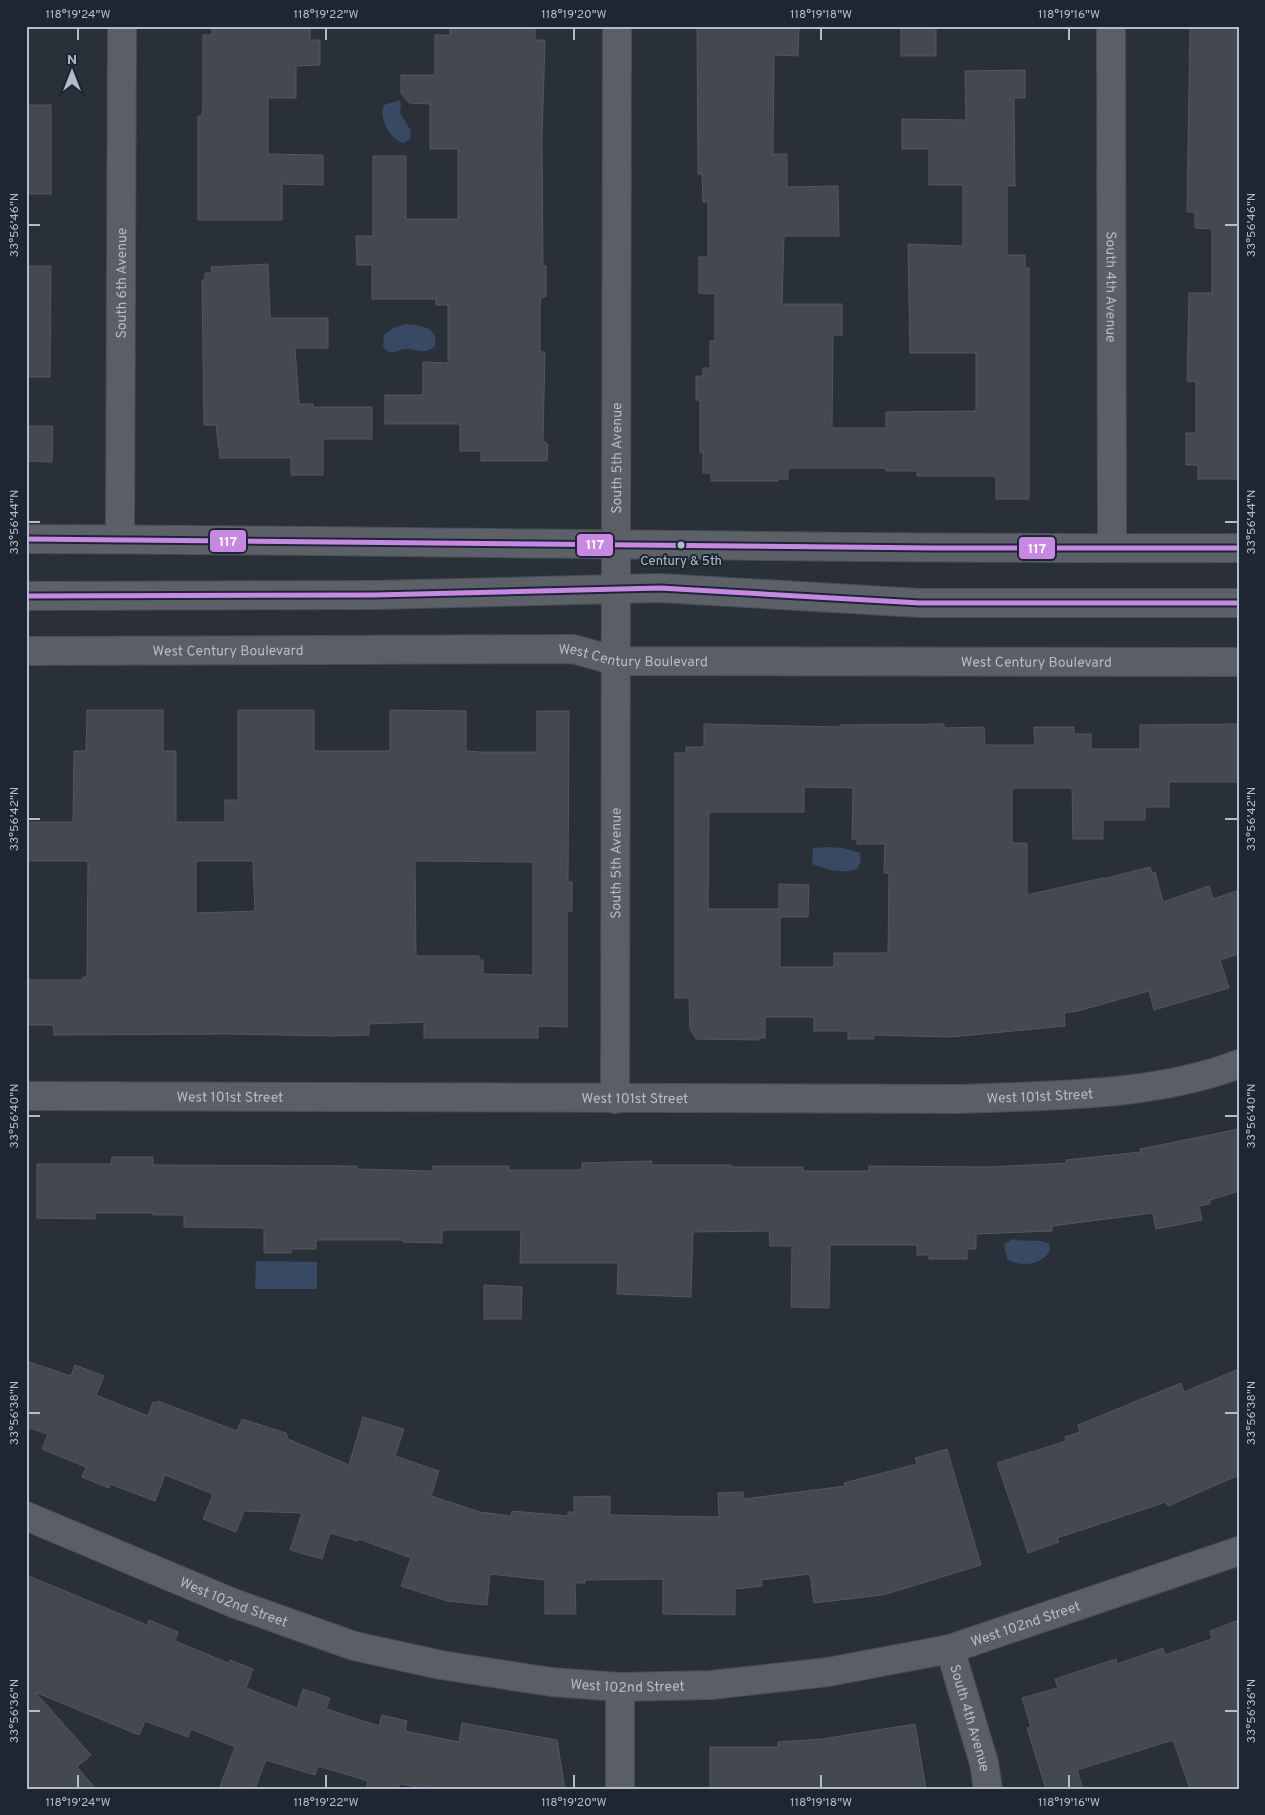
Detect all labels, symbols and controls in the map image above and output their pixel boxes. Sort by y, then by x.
text: 118°19'24"W [46,7,111,23]
text: 118°19'22"W [293,7,359,23]
text: 118°19'20"W [541,7,607,23]
text: 118°19'18"W [790,7,852,23]
text: 118°19'16"W [1038,7,1100,23]
north arrow [48,48,98,98]
text: N [67,52,77,69]
text: 33°56'46"N [7,193,23,257]
text: 33°56'46"N [1244,193,1260,257]
street label: South 6th Avenue [114,228,131,338]
street label: South 4th Avenue [1101,231,1119,343]
street label: South 5th Avenue [609,402,626,514]
text: 33°56'44"N [7,490,23,554]
text: 33°56'44"N [1244,490,1260,554]
line badge: 117 [209,529,247,553]
line badge: 117 [576,533,614,557]
text: 117 [219,534,237,551]
line badge: 117 [1018,536,1056,560]
text: 117 [586,537,604,554]
marker: Century & 5th [676,540,686,550]
text: 117 [1028,541,1046,558]
place label: Century & 5th [640,554,722,570]
street label: West Century Boulevard [558,641,708,671]
street label: West Century Boulevard [152,643,304,661]
street label: West Century Boulevard [961,655,1112,672]
text: 33°56'42"N [7,787,23,851]
text: 33°56'42"N [1244,787,1260,851]
street label: South 5th Avenue [608,807,626,919]
text: 33°56'40"N [7,1083,23,1149]
text: 33°56'40"N [1244,1083,1260,1149]
street label: West 101st Street [986,1086,1094,1108]
street label: West 101st Street [177,1089,283,1107]
street label: West 101st Street [582,1091,688,1108]
text: 33°56'38"N [7,1381,23,1445]
text: 33°56'38"N [1244,1381,1260,1445]
street label: West 102nd Street [177,1575,290,1632]
street label: West 102nd Street [969,1598,1083,1651]
street label: South 4th Avenue [945,1663,992,1773]
street label: West 102nd Street [570,1676,685,1697]
text: 33°56'36"N [7,1679,23,1743]
text: 33°56'36"N [1244,1679,1260,1743]
text: 118°19'24"W [46,1795,111,1811]
text: 118°19'22"W [293,1795,359,1811]
text: 118°19'20"W [541,1795,607,1811]
text: 118°19'18"W [790,1795,852,1811]
text: 118°19'16"W [1038,1795,1100,1811]

